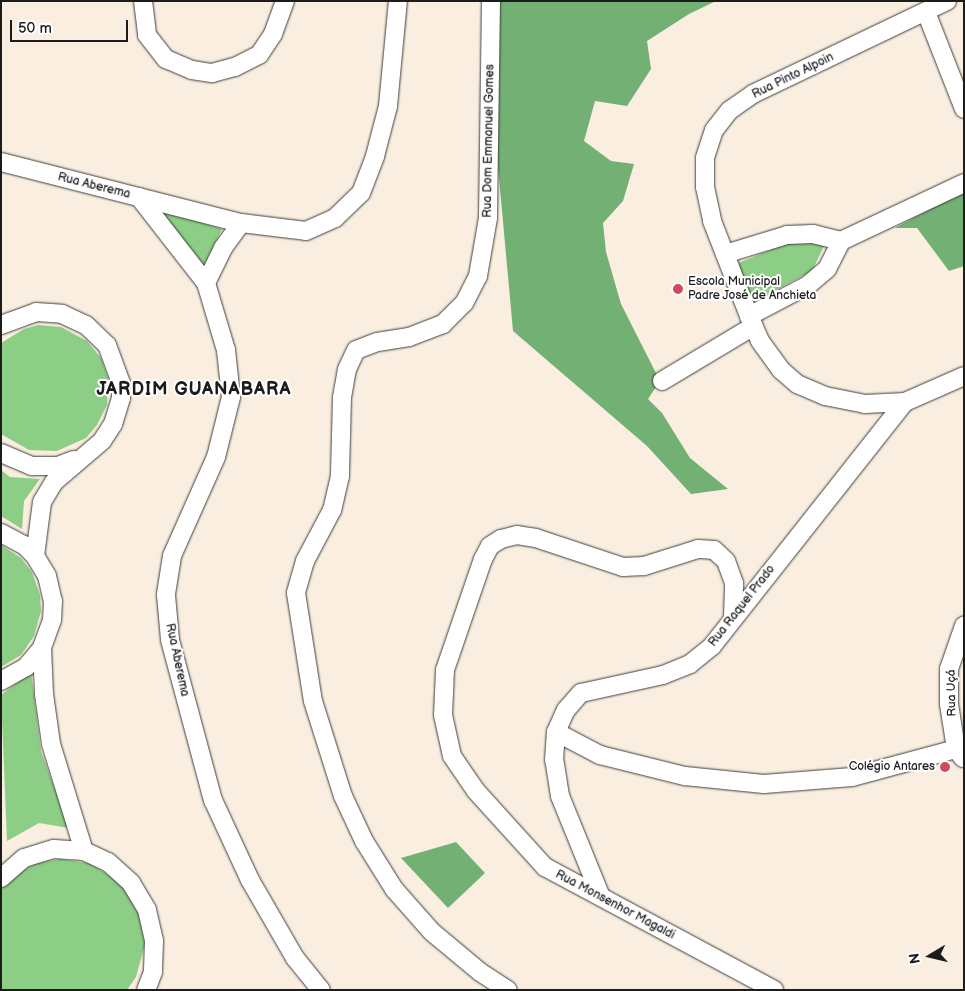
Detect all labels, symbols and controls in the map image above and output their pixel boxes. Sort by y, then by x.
scale bar [12,10,130,42]
text: 50 m [18,19,52,38]
street label: Rua Pinto Alpoin [750,50,836,102]
street label: Rua Dom Emmanuel Gomes [480,64,498,218]
street label: Rua Aberema [56,170,132,202]
place label: Escola Municipal Padre José de Anchieta [688,275,817,303]
marker: Escola Municipal Padre José de Anchieta [672,283,684,295]
district label: JARDIM GUANABARA [95,379,293,401]
street label: Rua Raquel Prado [706,562,778,650]
street label: Rua Aberema [162,622,192,698]
street label: Rua Uçá [944,669,960,717]
place label: Colégio Antares [849,760,935,774]
marker: Colégio Antares [939,761,951,773]
street label: Rua Monsenhor Magaldi [553,867,677,943]
north arrow [905,931,955,981]
text: N [905,952,924,965]

